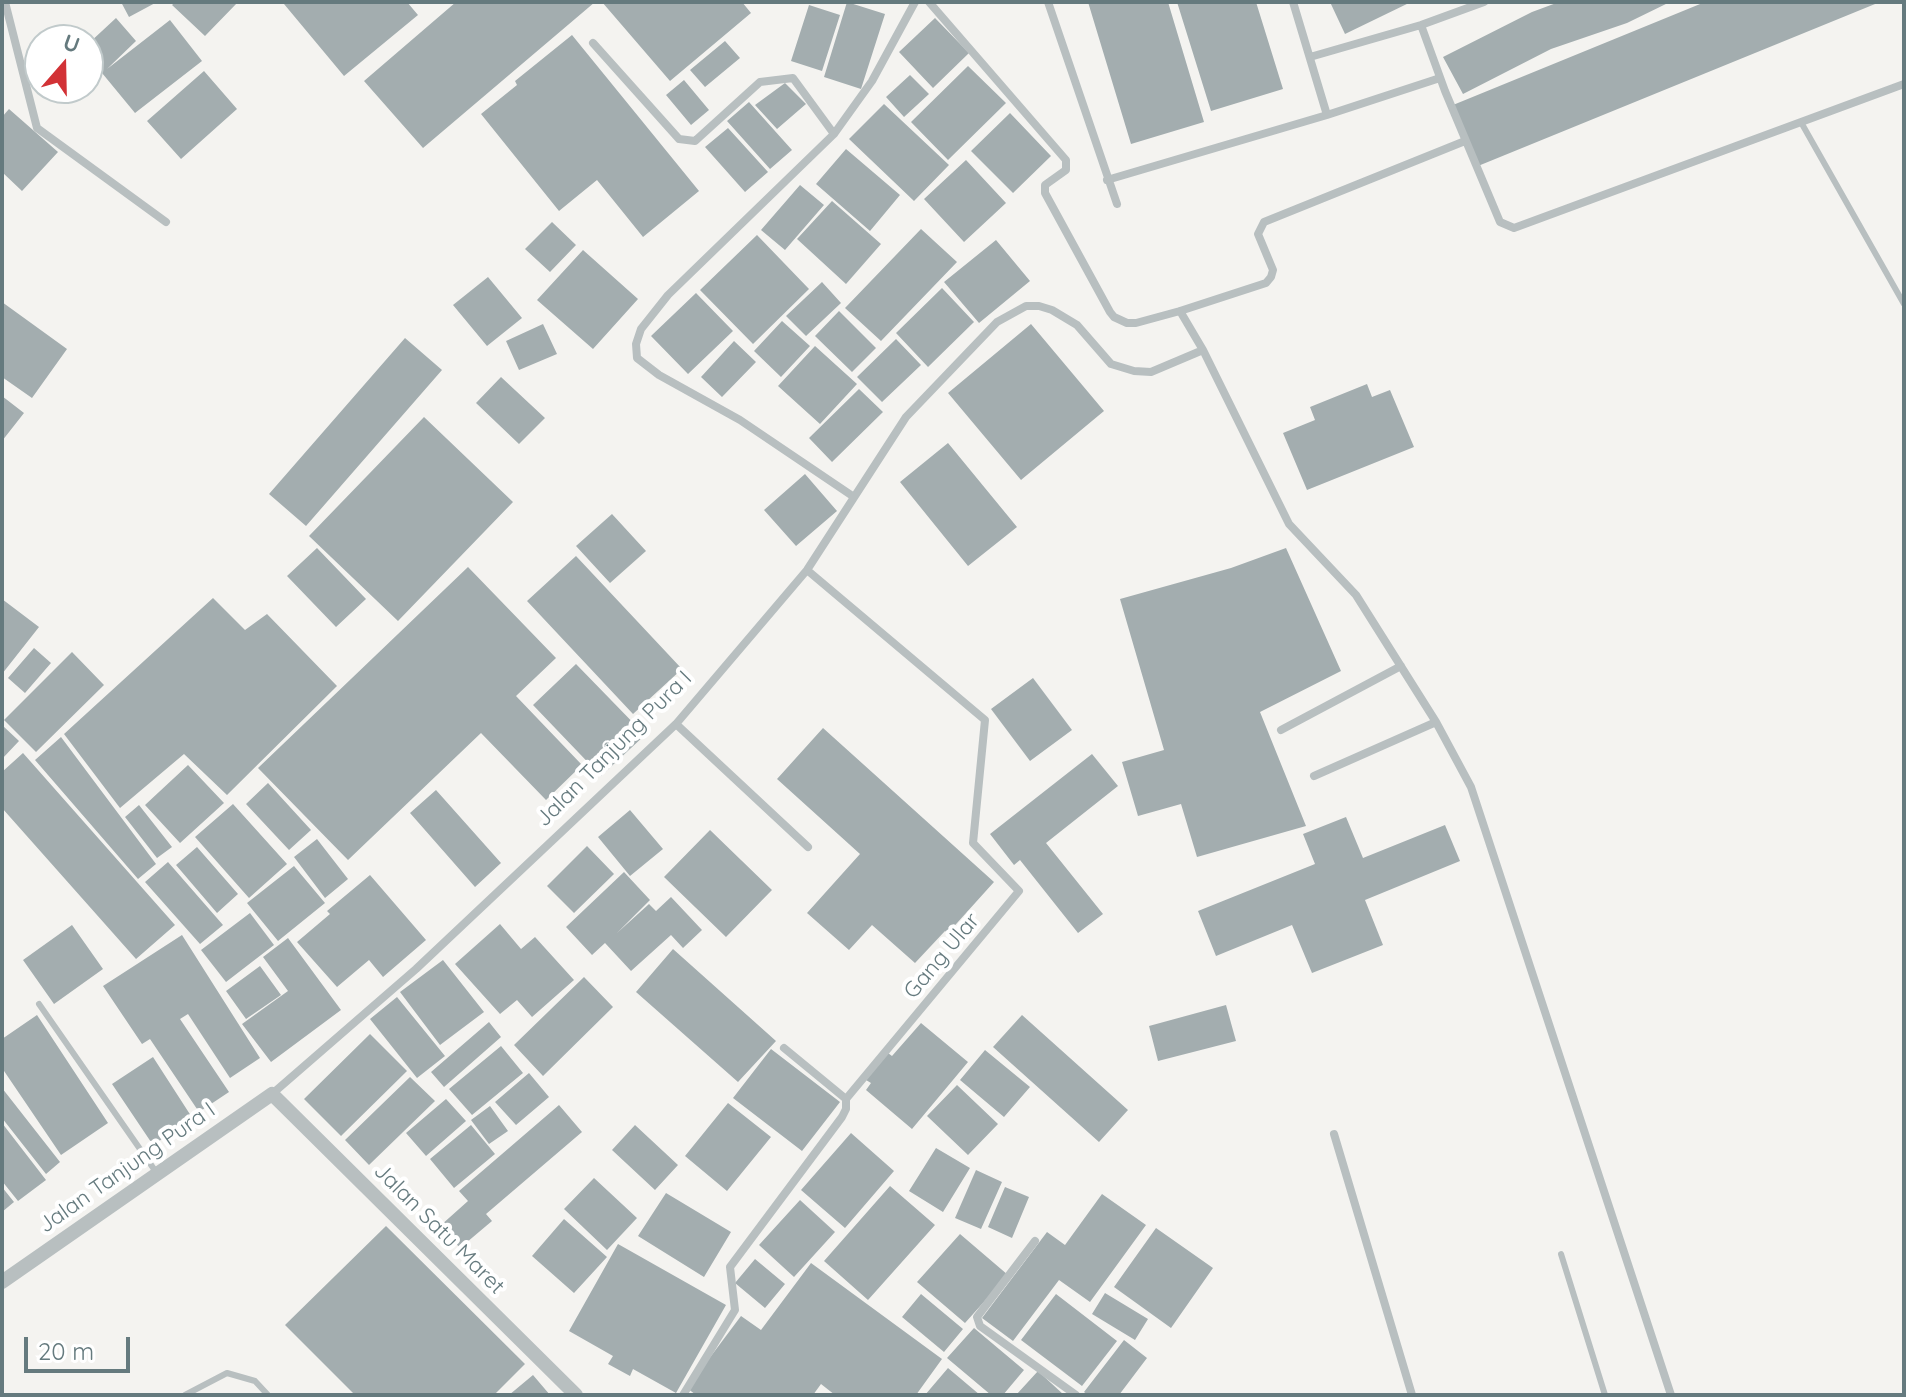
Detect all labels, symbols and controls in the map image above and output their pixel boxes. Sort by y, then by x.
north arrow [24,24,104,104]
text: U [59,28,84,59]
street label: Jalan Tanjung Pura I [531,666,697,832]
street label: Gang Ular [898,908,986,1004]
street label: Jalan Tanjung Pura I [34,1097,220,1239]
street label: Jalan Satu Maret [368,1158,510,1300]
scale bar [28,1321,134,1371]
text: 20 m [38,1336,94,1366]

